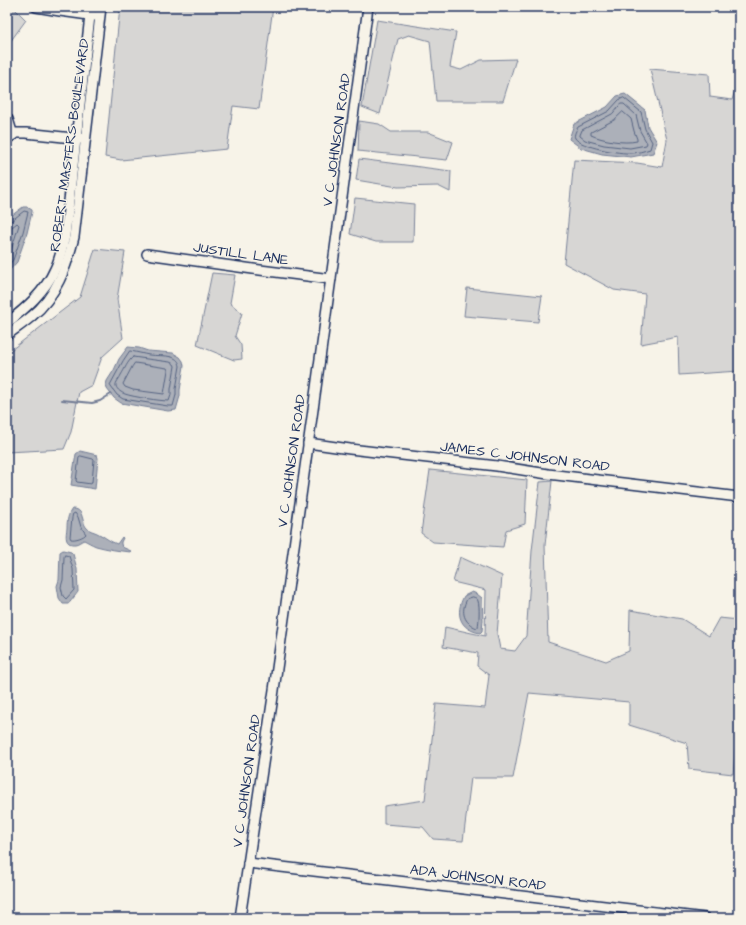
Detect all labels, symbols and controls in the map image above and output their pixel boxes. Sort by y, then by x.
street label: ROBERT MASTERS BOULEVARD [45,37,95,253]
street label: V C JOHNSON ROAD [318,72,356,208]
street label: JUSTILL LANE [192,237,290,271]
street label: V C JOHNSON ROAD [273,393,311,529]
street label: JAMES C JOHNSON ROAD [439,437,611,477]
street label: V C JOHNSON ROAD [228,713,266,849]
street label: ADA JOHNSON ROAD [409,860,547,896]

